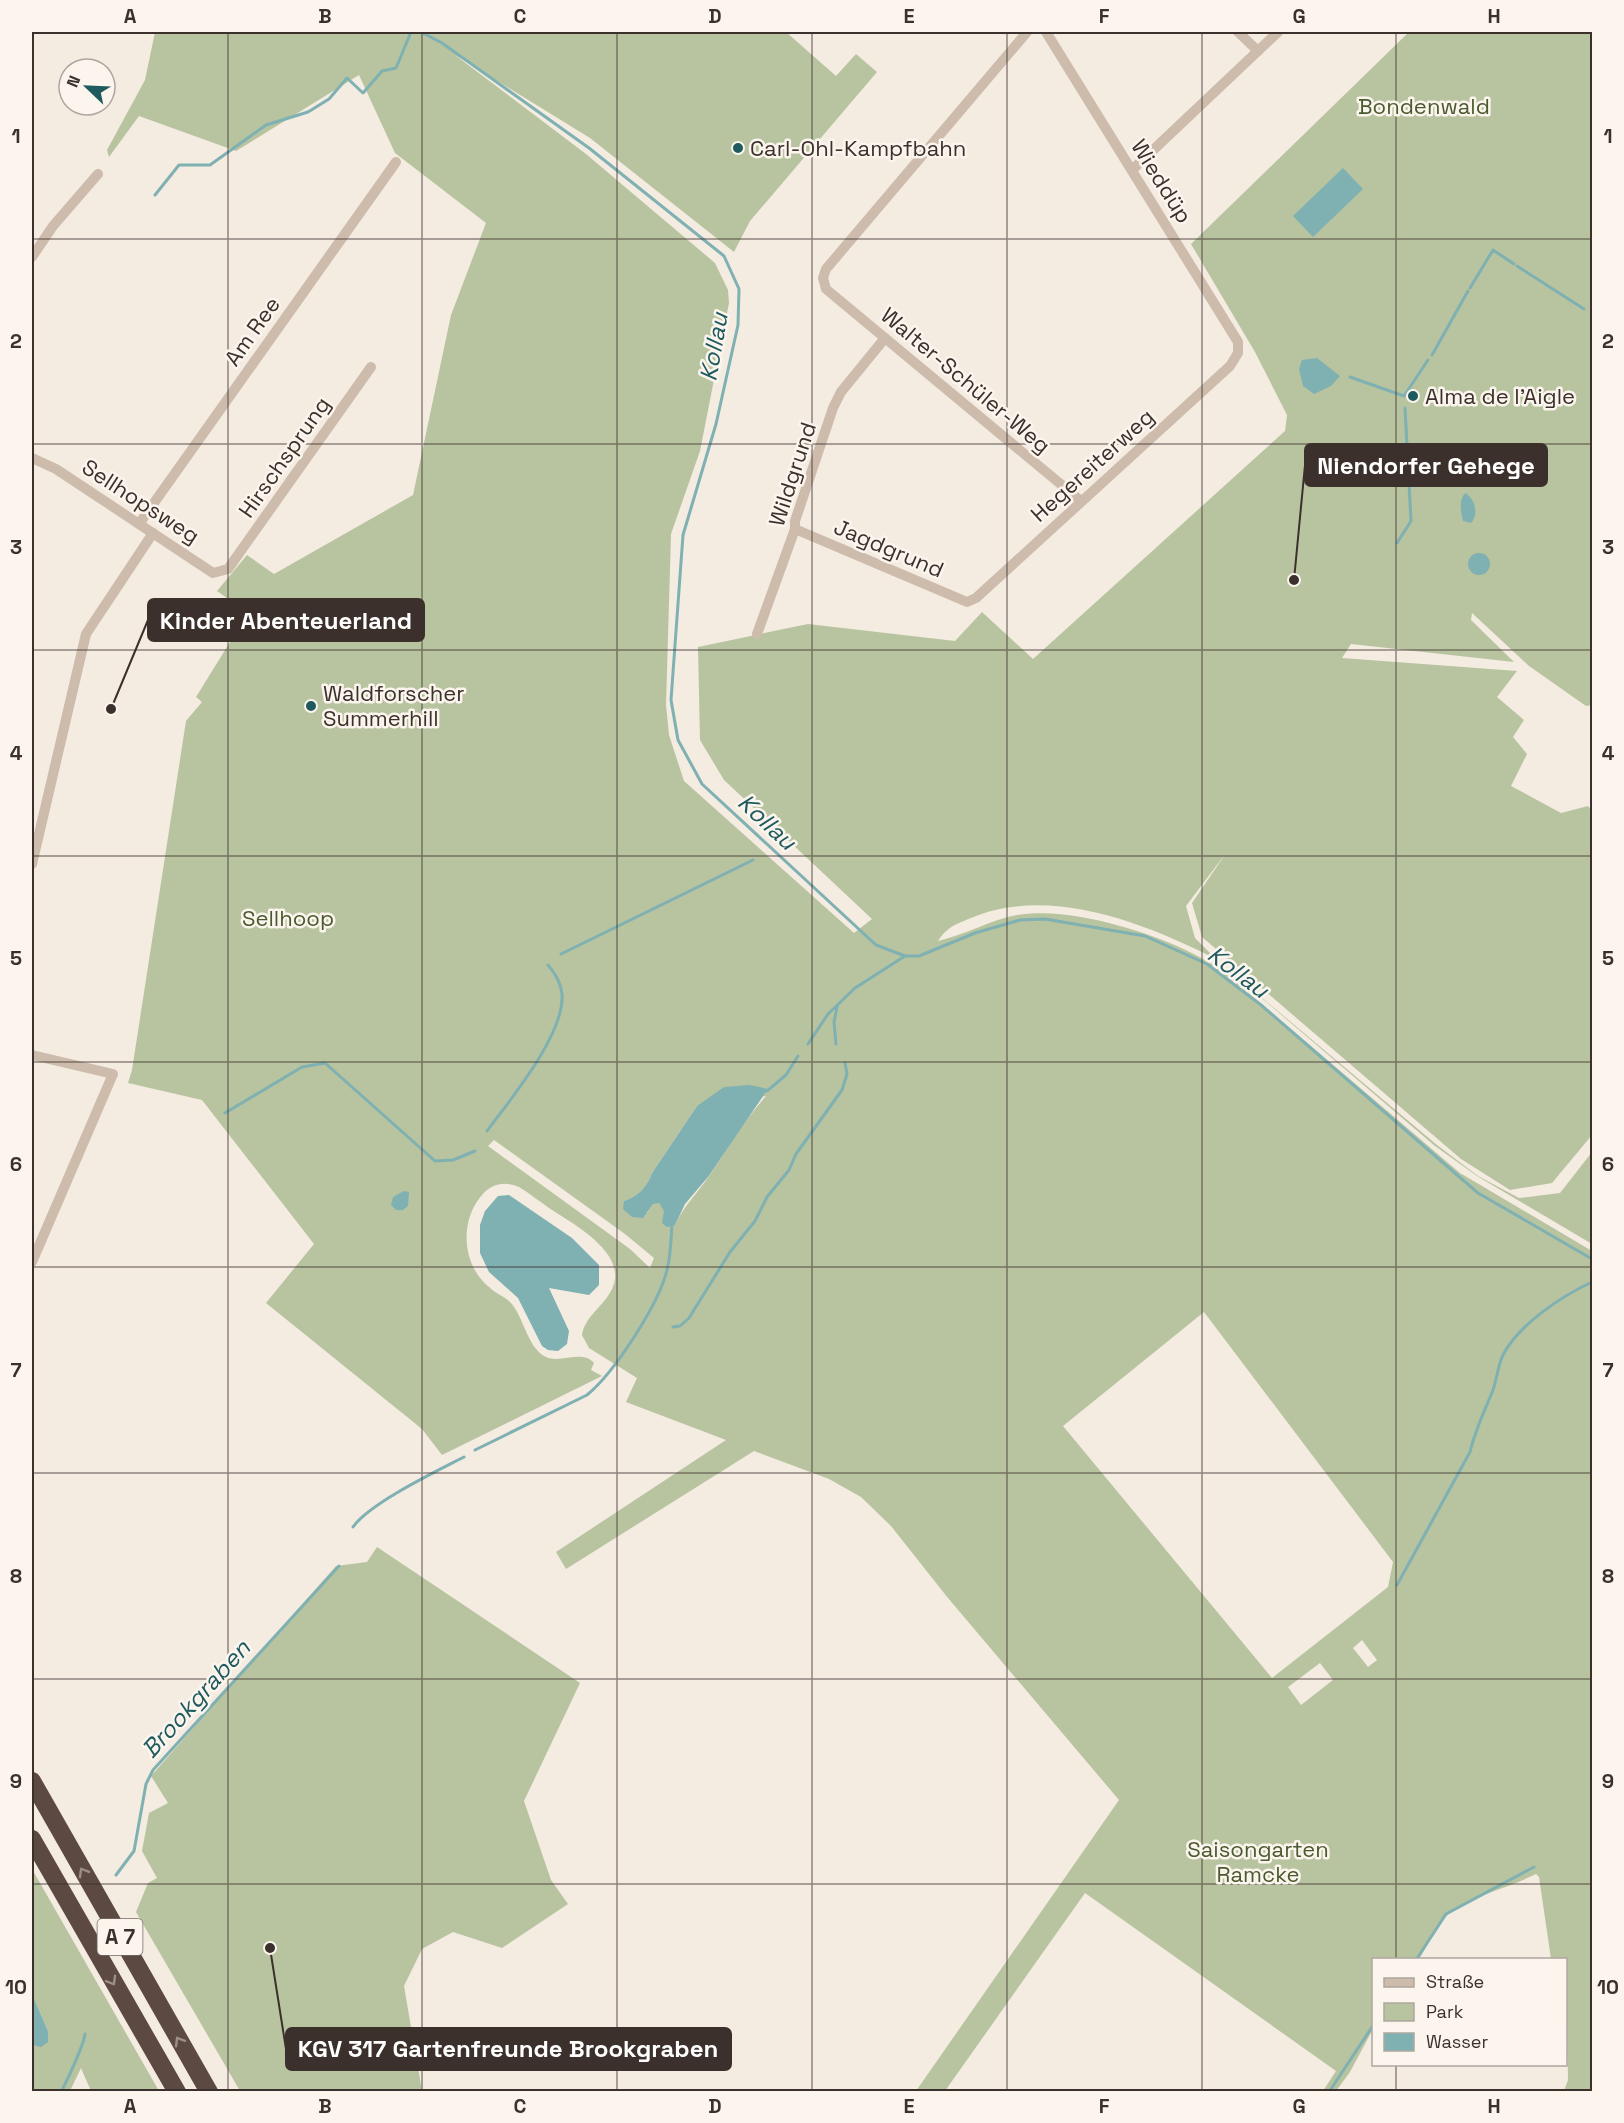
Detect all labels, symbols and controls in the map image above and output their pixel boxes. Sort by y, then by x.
text: A [124,3,137,29]
text: B [318,3,332,29]
text: C [514,3,527,29]
text: D [708,3,722,29]
text: E [903,3,915,29]
text: F [1099,3,1110,29]
text: G [1292,3,1306,29]
text: H [1487,3,1501,29]
north arrow [57,57,117,117]
text: N [62,72,85,90]
park label: Bondenwald [1358,92,1490,120]
text: 1 [11,123,21,149]
text: 1 [1603,123,1613,149]
place label: Carl-Ohl-Kampfbahn [750,134,966,162]
street label: Wieddüp [1125,134,1199,228]
marker: Carl-Ohl-Kampfbahn [731,141,745,155]
street label: Am Ree [218,291,286,371]
street label: Walter-Schüler-Weg [875,301,1057,459]
water label: Kollau [692,309,735,384]
text: 2 [10,328,22,354]
text: 2 [1602,328,1614,354]
place label: Alma de l'Aigle [1425,382,1575,410]
marker: Alma de l'Aigle [1406,389,1420,403]
street label: Hirschsprung [232,391,336,523]
street label: Hegereiterweg [1024,402,1160,528]
street label: Wildgrund [762,418,822,530]
callout: Niendorfer Gehege [1305,444,1547,486]
text: Niendorfer Gehege [1317,450,1535,481]
street label: Sellhopsweg [77,453,205,549]
street label: Jagdgrund [830,512,948,584]
text: 3 [10,534,22,560]
text: 3 [1602,534,1614,560]
callout: Kinder Abenteuerland [148,599,424,641]
text: Kinder Abenteuerland [160,605,412,636]
place label: Waldforscher Summerhill [323,679,465,732]
marker: Waldforscher Summerhill [304,699,318,713]
text: 4 [10,740,23,766]
text: 4 [1602,740,1615,766]
water label: Kollau [732,787,804,857]
park label: Sellhoop [242,904,334,932]
water label: Kollau [1201,938,1276,1006]
text: 5 [10,945,22,971]
text: 5 [1602,945,1614,971]
text: 6 [10,1151,22,1177]
text: 6 [1602,1151,1614,1177]
text: 7 [10,1357,22,1383]
text: 7 [1602,1357,1614,1383]
text: 8 [10,1563,22,1589]
text: 8 [1602,1563,1614,1589]
water label: Brookgraben [134,1632,258,1764]
text: 9 [10,1768,22,1794]
text: 9 [1602,1768,1614,1794]
park label: Saisongarten Ramcke [1187,1835,1329,1888]
one-way arrow [79,1868,90,1878]
road number: A 7 [98,1919,142,1955]
legend [1372,1958,1567,2066]
text: Straße [1426,1970,1484,1993]
text: 10 [5,1974,27,2000]
text: 10 [1597,1974,1619,2000]
one-way arrow [105,1975,116,1985]
text: Park [1426,2000,1464,2023]
callout: KGV 317 Gartenfreunde Brookgraben [286,2028,731,2070]
text: Wasser [1426,2030,1488,2053]
text: KGV 317 Gartenfreunde Brookgraben [298,2033,718,2064]
one-way arrow [175,2037,187,2047]
text: A [124,2093,137,2119]
text: B [318,2093,332,2119]
text: C [514,2093,527,2119]
text: D [708,2093,722,2119]
text: E [903,2093,915,2119]
text: F [1099,2093,1110,2119]
text: G [1292,2093,1306,2119]
text: H [1487,2093,1501,2119]

